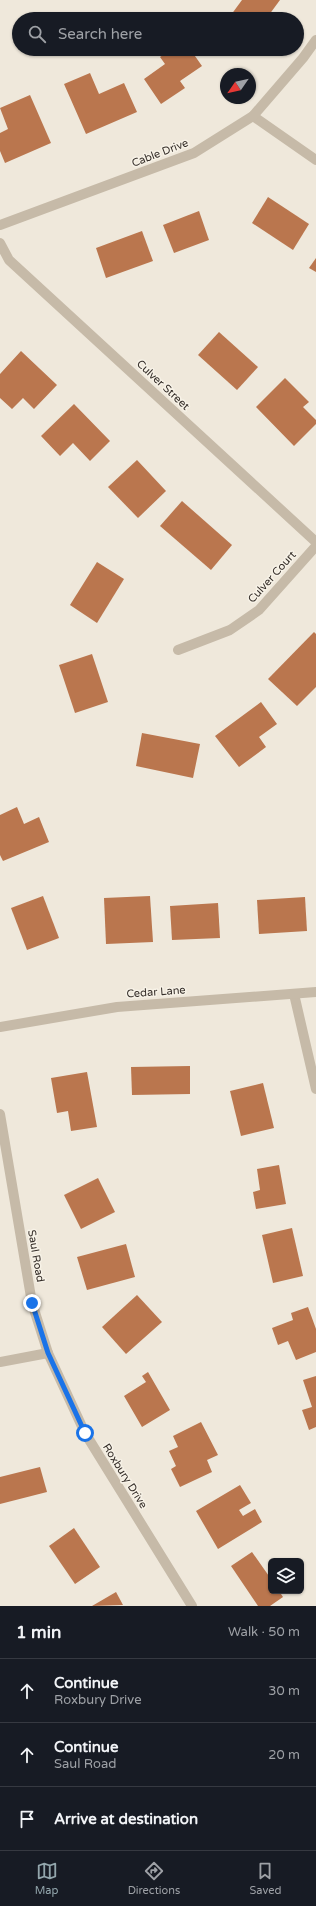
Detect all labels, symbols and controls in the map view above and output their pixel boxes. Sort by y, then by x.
search box [12,12,304,56]
icon: search [26,23,48,45]
text: Search here [58,25,142,43]
north arrow [220,68,256,104]
street label: Cable Drive [130,136,190,170]
street label: Culver Street [134,357,192,413]
street label: Culver Court [245,548,299,606]
street label: Cedar Lane [126,983,186,1001]
street label: Saul Road [25,1229,47,1283]
route end [23,1294,41,1312]
route start [76,1424,94,1442]
street label: Roxbury Drive [100,1441,150,1511]
map controls [268,1558,304,1594]
button: layers [268,1558,304,1594]
text: 1 min [16,1622,61,1643]
text: Walk · 50 m [228,1624,300,1640]
text: Continue [54,1674,118,1692]
icon: ahead [16,1680,38,1702]
text: 30 m [268,1683,300,1699]
text: Roxbury Drive [54,1692,142,1708]
text: Continue [54,1738,118,1756]
icon: ahead [16,1744,38,1766]
text: 20 m [268,1747,300,1763]
text: Saul Road [54,1756,116,1772]
icon: arrive [16,1808,38,1830]
text: Arrive at destination [54,1810,198,1828]
tab: Map [35,1860,58,1897]
tab: Directions [128,1860,180,1897]
tab: Saved [250,1860,281,1897]

